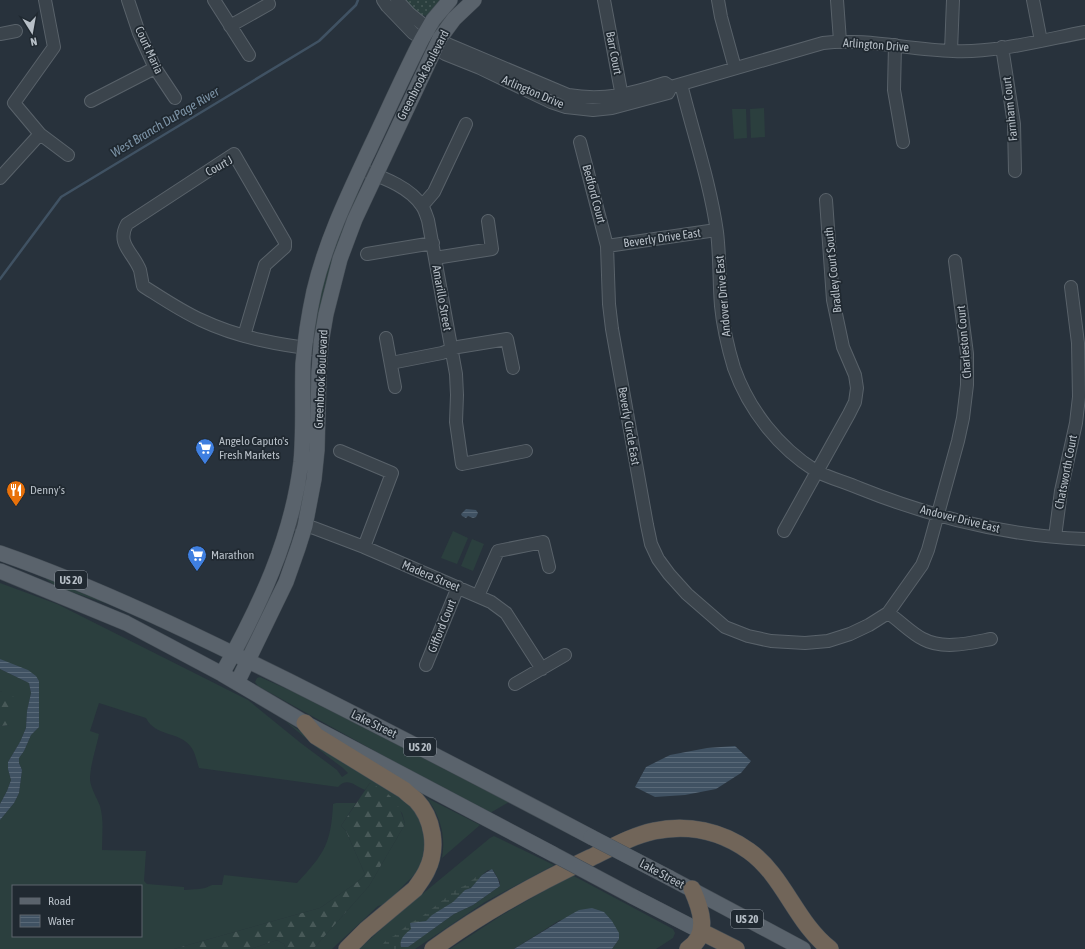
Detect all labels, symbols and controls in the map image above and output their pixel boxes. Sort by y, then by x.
north arrow [12,12,52,52]
street label: Court Maria [132,24,166,76]
street label: Greenbrook Boulevard [394,28,452,122]
street label: Barr Court [603,30,625,76]
text: N [30,35,38,48]
street label: Arlington Drive [843,36,909,54]
street label: Arlington Drive [500,73,566,111]
street label: Farnham Court [1000,75,1020,142]
water label: West Branch DuPage River [108,83,223,160]
street label: Court J [203,153,235,179]
street label: Bedford Court [579,163,609,225]
street label: Beverly Drive East [623,226,702,250]
street label: Bradley Court South [822,226,844,314]
street label: Andover Drive East [712,254,734,337]
street label: Amarillo Street [429,264,455,332]
street label: Charleston Court [954,304,974,379]
street label: Greenbrook Boulevard [311,329,331,429]
street label: Beverly Circle East [615,386,643,467]
street label: Chatsworth Court [1052,433,1080,510]
place label: Angelo Caputo's Fresh Markets [219,434,289,462]
supermarket icon: Angelo Caputo's Fresh Markets [194,437,216,465]
restaurant icon: Denny's [5,479,27,507]
place label: Denny's [30,483,65,497]
street label: Andover Drive East [919,502,1002,536]
supermarket icon: Marathon [186,544,208,572]
place label: Marathon [211,548,254,562]
street label: Madera Street [400,558,463,595]
road number: US 20 [55,571,87,589]
street label: Gifford Court [425,597,459,655]
street label: Lake Street [349,707,399,741]
road number: US 20 [404,738,436,756]
street label: Lake Street [637,856,687,892]
legend [12,885,142,937]
text: Road [48,894,71,908]
road number: US 20 [731,910,763,928]
text: Water [48,914,75,928]

